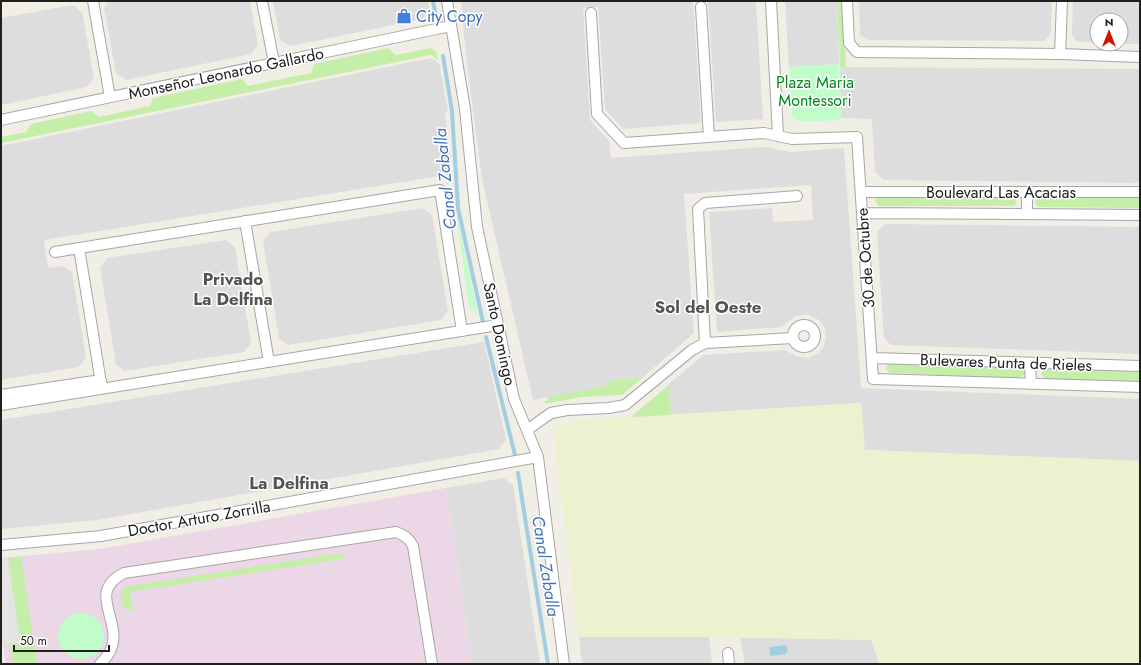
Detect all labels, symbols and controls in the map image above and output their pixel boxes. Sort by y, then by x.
place label: City Copy [416,5,483,28]
shop icon: City Copy [395,7,413,25]
north arrow [1089,12,1129,52]
text: N [1105,14,1113,30]
street label: Monseñor Leonardo Gallardo [126,41,326,105]
park label: Plaza Maria Montessori [776,71,854,112]
water label: Canal Zaballa [428,127,462,231]
street label: Boulevard Las Acacias [926,181,1076,204]
street label: 30 de Octubre [851,207,880,309]
district label: Privado La Delfina [193,267,273,311]
street label: Santo Domingo [477,280,522,388]
district label: Sol del Oeste [655,295,762,319]
street label: Bulevares Punta de Rieles [920,348,1092,377]
district label: La Delfina [249,471,329,495]
street label: Doctor Arturo Zorrilla [126,495,272,542]
water label: Canal Zaballa [526,514,566,619]
scale bar [14,627,109,653]
text: 50 m [20,632,47,650]

